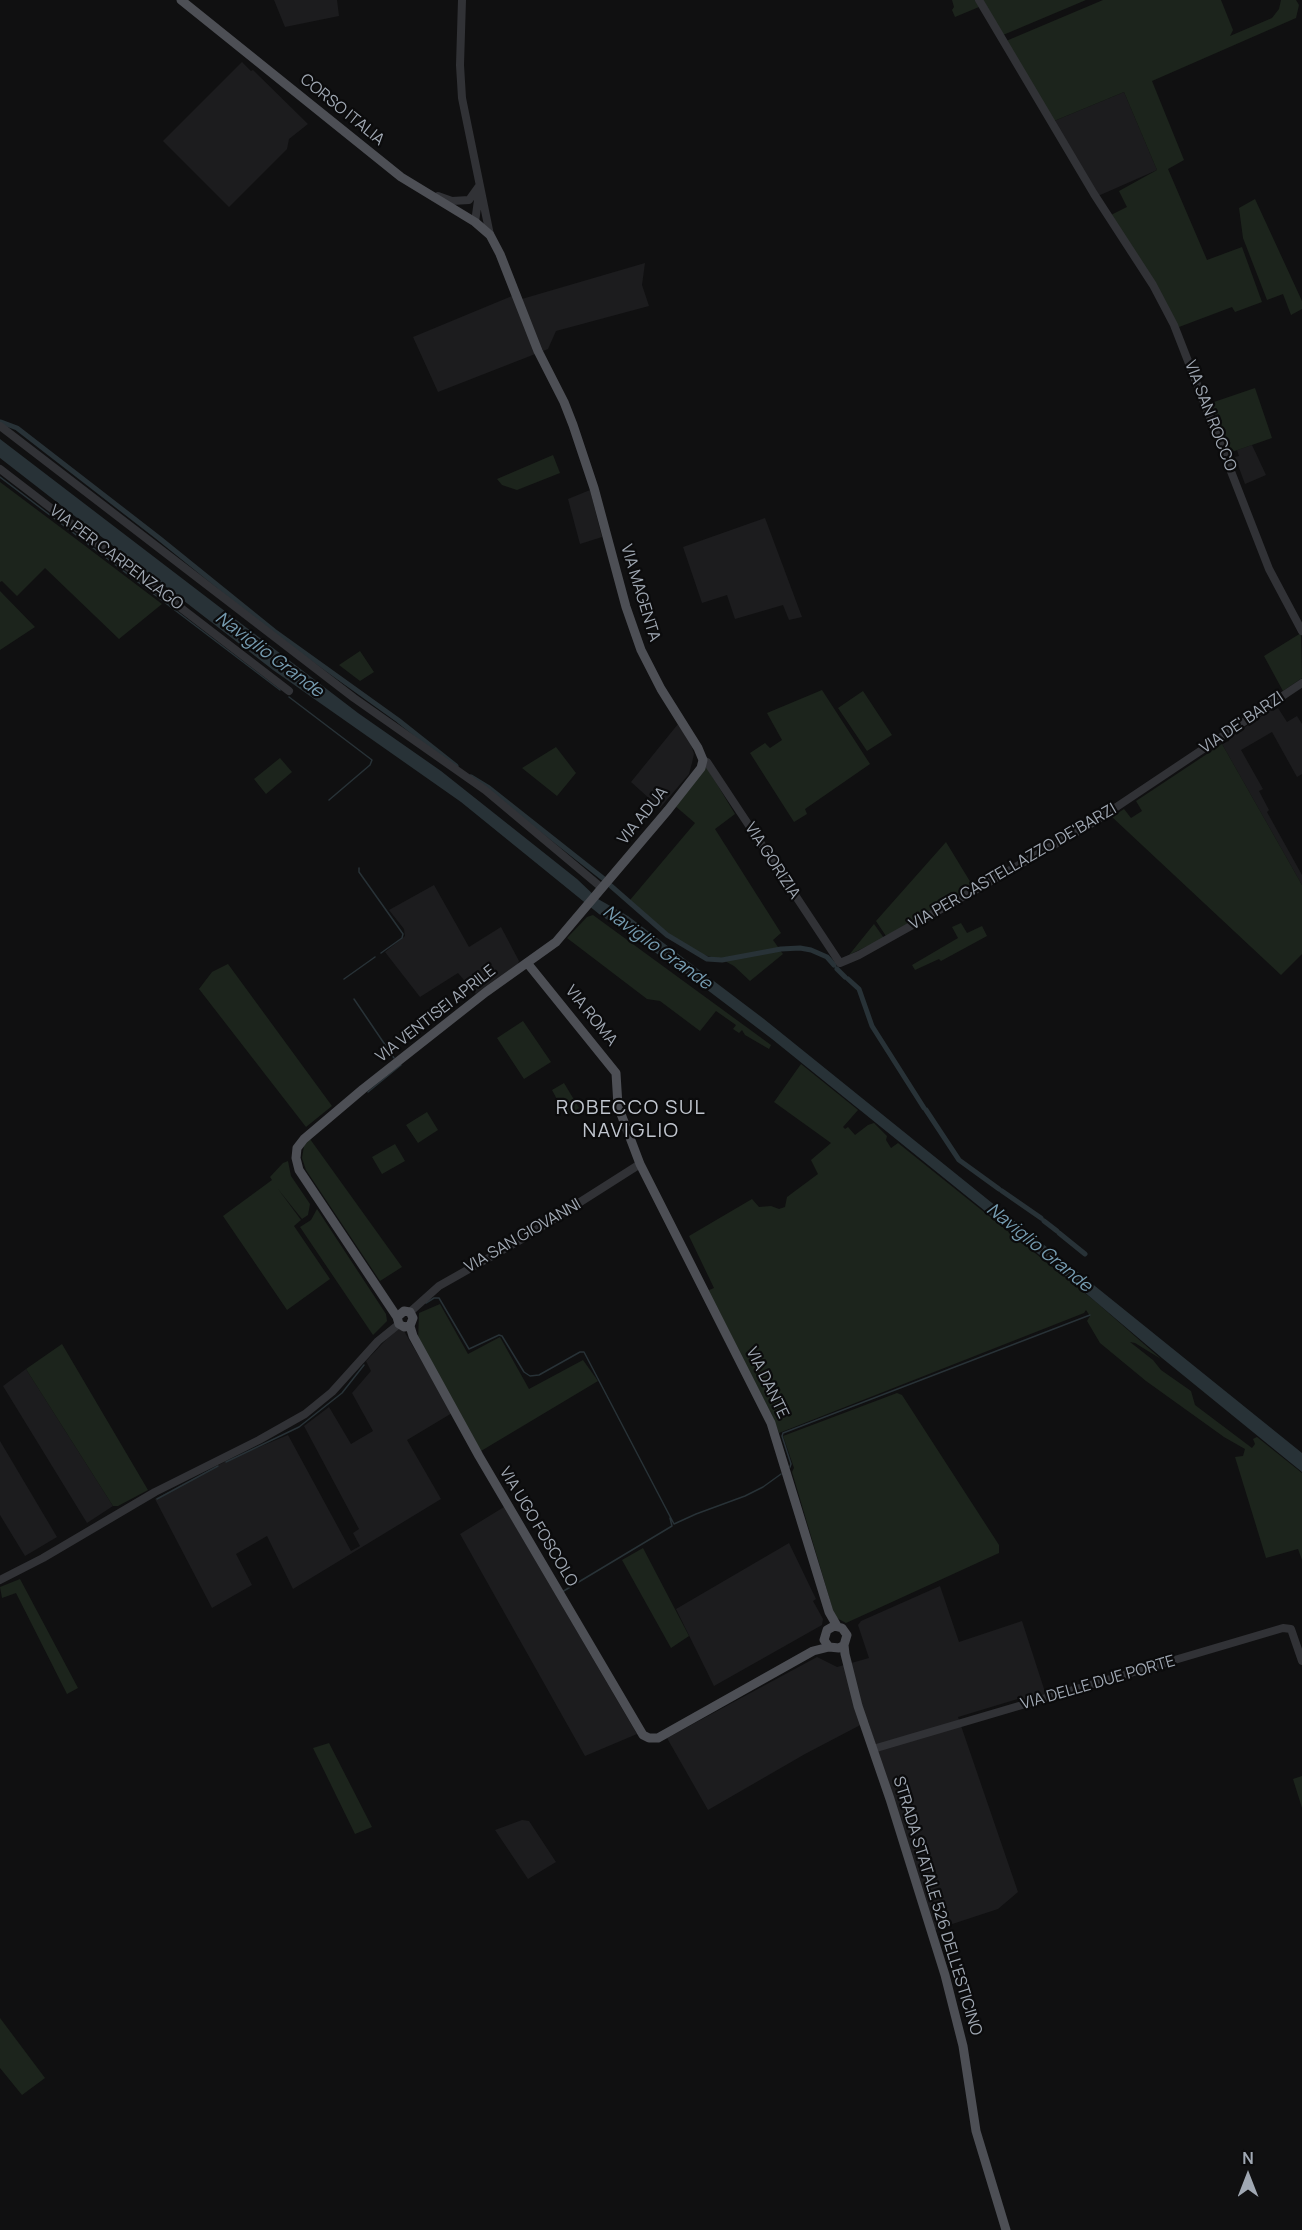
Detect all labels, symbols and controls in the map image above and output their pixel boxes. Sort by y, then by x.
street label: CORSO ITALIA [296,70,388,150]
street label: VIA SAN ROCCO [1180,358,1240,474]
street label: VIA PER CARPENZAGO [45,501,187,615]
street label: VIA MAGENTA [616,542,664,644]
water label: Naviglio Grande [211,607,327,703]
street label: VIA DE' BARZI [1197,688,1287,758]
street label: VIA ADUA [614,783,672,849]
street label: VIA PER CASTELLAZZO DE'BARZI [906,800,1120,934]
street label: VIA GORIZIA [740,819,804,903]
water label: Naviglio Grande [598,901,716,995]
street label: VIA VENTISEI APRILE [372,961,500,1067]
street label: VIA ROMA [561,982,621,1050]
district label: ROBECCO SUL NAVIGLIO [556,1096,706,1143]
street label: VIA SAN GIOVANNI [461,1195,585,1277]
water label: Naviglio Grande [982,1199,1096,1297]
street label: VIA DANTE [742,1344,792,1422]
street label: VIA UGO FOSCOLO [495,1464,581,1590]
street label: VIA DELLE DUE PORTE [1019,1652,1177,1714]
street label: STRADA STATALE 526 DELL'ESTICINO [888,1774,986,2038]
north arrow [1218,2146,1278,2206]
text: N [1242,2147,1254,2169]

